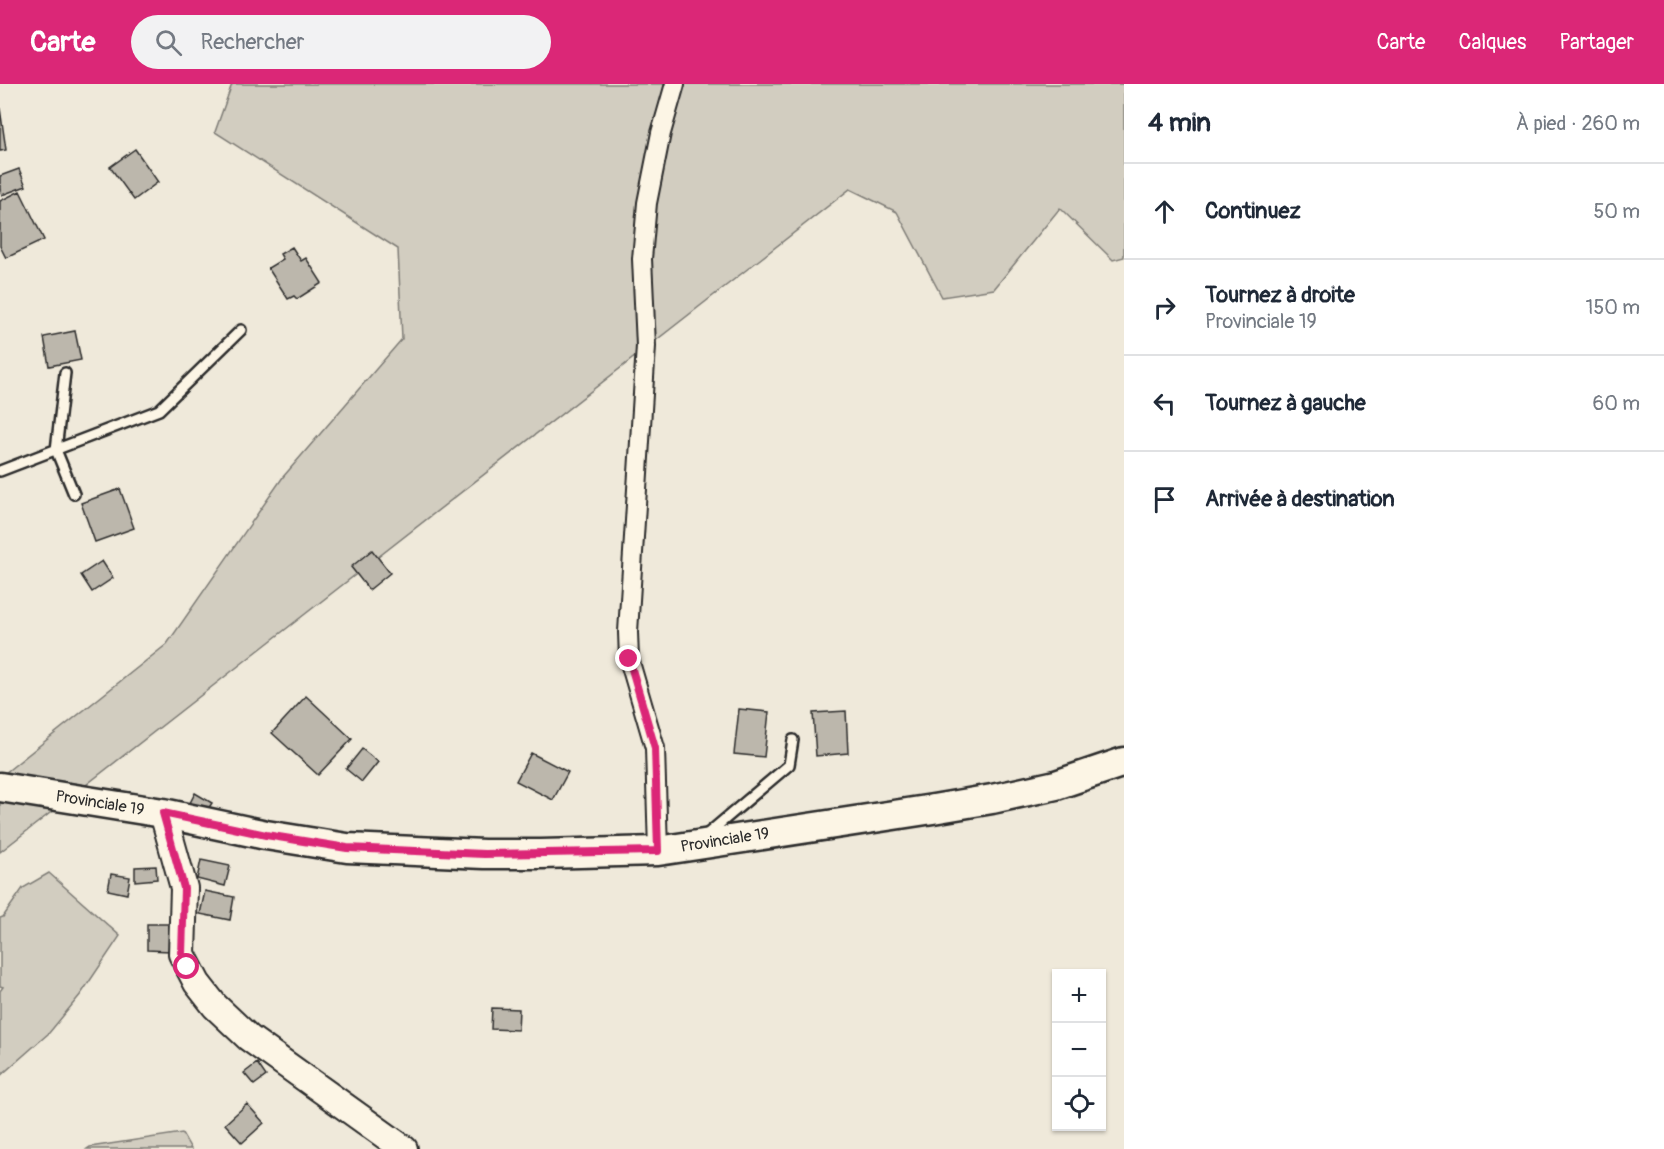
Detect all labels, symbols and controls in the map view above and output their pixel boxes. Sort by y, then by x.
search box [131,15,551,69]
text: Carte [30,25,95,60]
icon: search [152,26,185,59]
text: Rechercher [200,28,304,56]
text: Carte [1376,29,1425,56]
text: Calques [1458,29,1526,56]
text: Partager [1559,29,1634,56]
text: 4 min [1148,107,1211,139]
text: À pied · 260 m [1516,111,1640,136]
icon: ahead [1148,195,1181,228]
text: Continuez [1205,197,1301,225]
text: 50 m [1593,199,1640,224]
text: Tournez à droite [1205,281,1355,309]
icon: right [1148,291,1181,324]
text: 150 m [1586,295,1640,320]
text: Provinciale 19 [1205,309,1317,334]
icon: left [1148,387,1181,420]
text: Tournez à gauche [1205,389,1366,417]
text: 60 m [1593,391,1640,416]
icon: arrive [1148,483,1181,516]
text: Arrivée à destination [1205,485,1395,513]
route end [615,645,641,671]
street label: Provinciale 19 [54,786,146,820]
street label: Provinciale 19 [679,823,771,857]
route start [173,953,199,979]
map controls [1052,969,1106,1131]
button: + [1052,969,1106,1023]
button: − [1052,1023,1106,1077]
button: locate [1052,1077,1106,1131]

